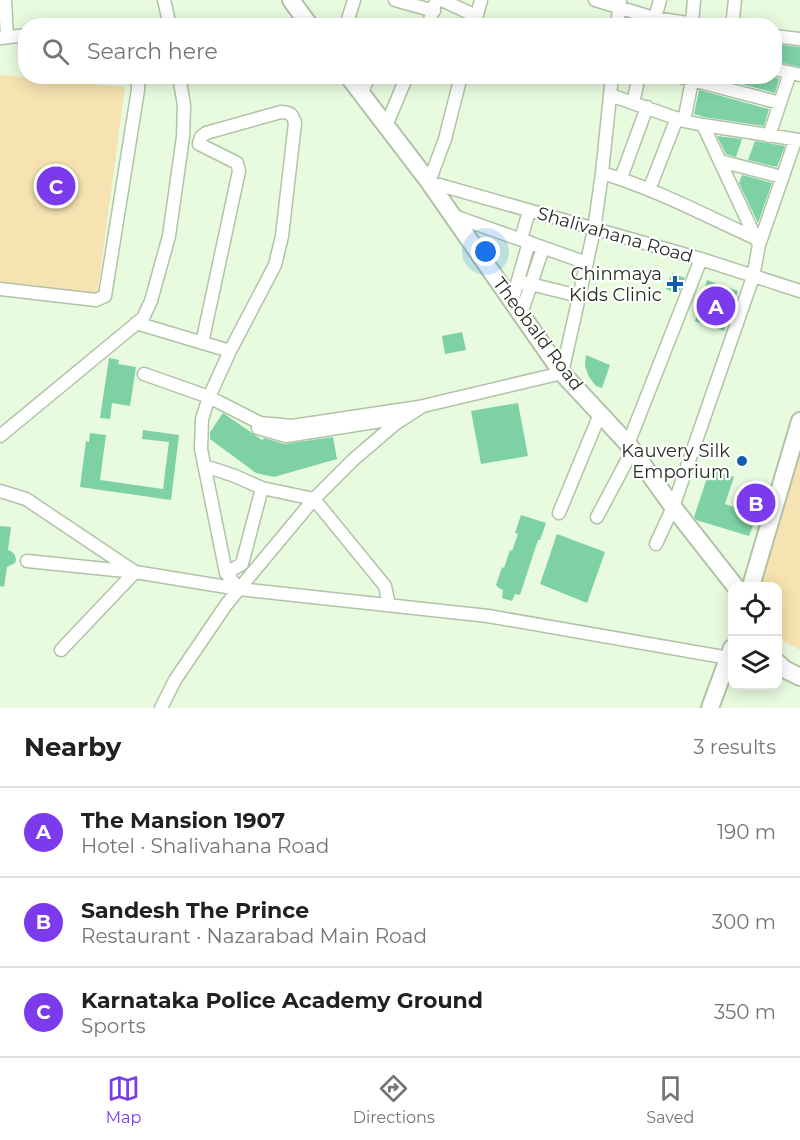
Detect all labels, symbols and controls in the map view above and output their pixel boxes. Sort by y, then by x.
search box [18,18,782,84]
icon: search [39,35,72,68]
text: Search here [87,38,218,65]
pin: C [36,164,76,208]
street label: Shalivahana Road [535,202,695,268]
your location [471,237,500,266]
place label: Chinmaya Kids Clinic [569,263,662,306]
street label: Theobald Road [488,273,588,395]
marker: Chinmaya Kids Clinic [666,275,684,293]
pin: A [696,284,736,328]
place label: Kauvery Silk Emporium [621,440,730,483]
marker: Kauvery Silk Emporium [735,454,749,468]
pin: B [736,480,776,526]
map controls [728,582,782,690]
button: locate [728,582,782,636]
button: layers [728,636,782,690]
text: Nearby [24,731,121,763]
text: 3 results [693,735,776,759]
text: The Mansion 1907 [81,807,285,834]
text: A [36,820,51,844]
text: 190 m [717,820,776,844]
text: Hotel · Shalivahana Road [81,834,329,858]
text: Sandesh The Prince [81,897,309,924]
text: B [36,910,51,934]
text: 300 m [712,910,776,934]
text: Restaurant · Nazarabad Main Road [81,924,427,948]
text: Karnataka Police Academy Ground [81,987,483,1014]
text: C [36,1000,51,1024]
text: 350 m [714,1000,776,1024]
text: Sports [81,1014,146,1038]
tab: Map [106,1072,141,1127]
tab: Directions [353,1072,435,1127]
tab: Saved [646,1072,694,1127]

